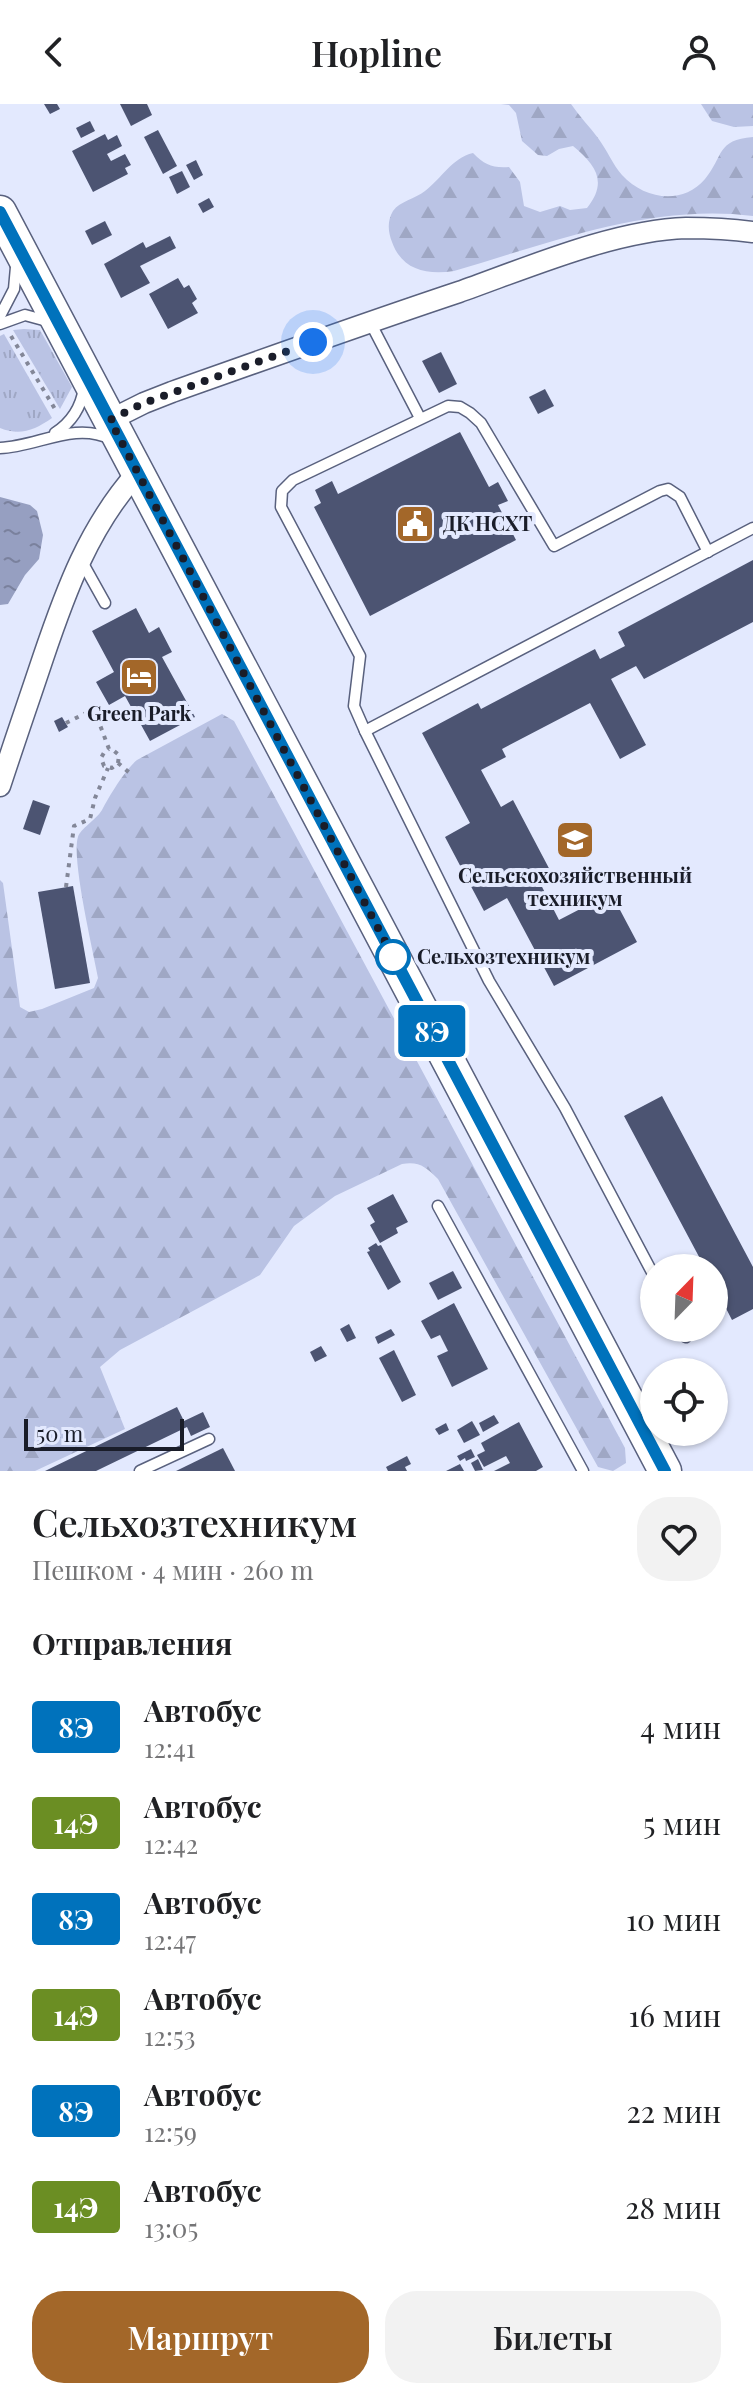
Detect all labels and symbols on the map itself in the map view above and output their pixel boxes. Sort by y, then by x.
your location [293,322,333,362]
public building icon: ДК НСХТ [394,503,436,545]
place label: ДК НСХТ [443,509,532,536]
hotel icon: Green Park [118,656,160,698]
place label: Green Park [87,699,191,726]
school or university icon: Сельскохозяйственный техникум [554,819,596,861]
place label: Сельскохозяйственный техникум [458,861,692,911]
marker: Сельхозтехникум [376,940,410,974]
place label: Сельхозтехникум [417,942,591,969]
line badge: 8Э [396,1005,468,1057]
north arrow [640,1254,728,1342]
scale bar [24,1415,184,1451]

